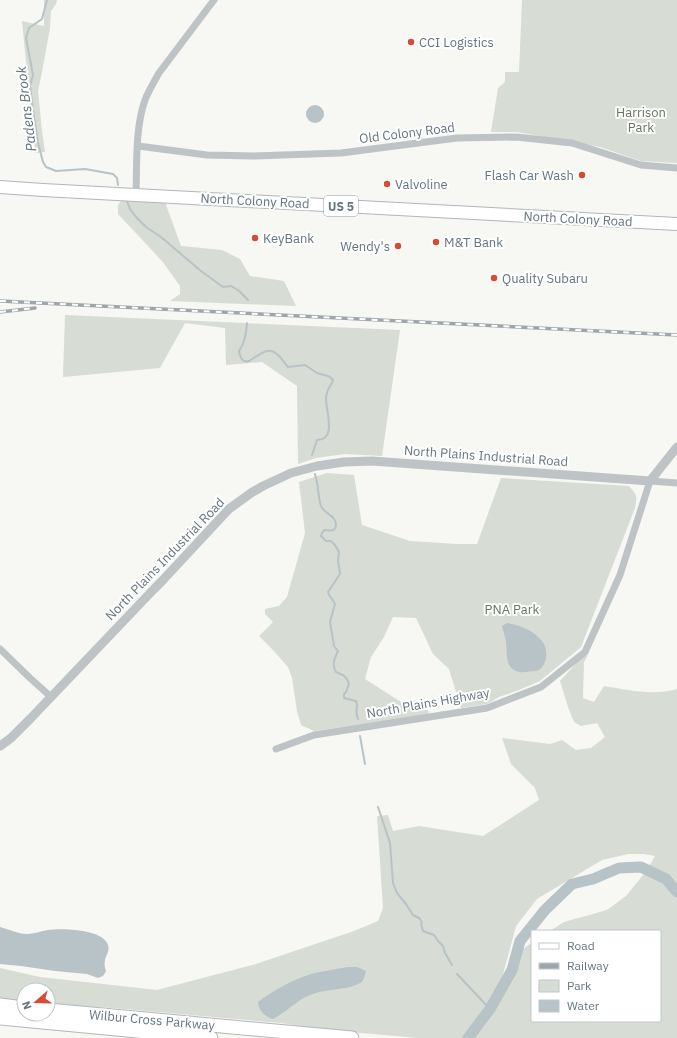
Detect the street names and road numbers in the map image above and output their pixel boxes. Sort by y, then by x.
street label: Old Colony Road [358,119,456,147]
street label: North Colony Road [200,190,310,212]
road number: US 5 [324,196,358,216]
street label: North Colony Road [523,208,633,230]
street label: North Plains Industrial Road [403,442,569,470]
street label: North Plains Industrial Road [102,494,228,624]
street label: North Plains Highway [365,684,491,722]
street label: Wilbur Cross Parkway [88,1006,216,1034]

